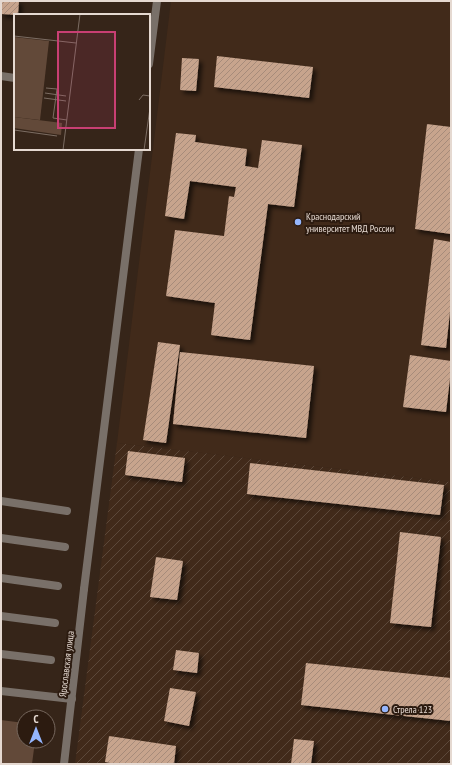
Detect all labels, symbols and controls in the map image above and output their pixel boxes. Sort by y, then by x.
inset map [14,14,150,150]
place label: Краснодарский университет МВД России [306,210,394,235]
marker: Краснодарский университет МВД России [293,217,303,227]
street label: Ярославская улица [56,630,77,698]
place label: Стрела 123 [393,703,432,716]
marker: Стрела 123 [380,704,390,714]
north arrow [16,709,56,749]
text: С [33,712,39,726]

